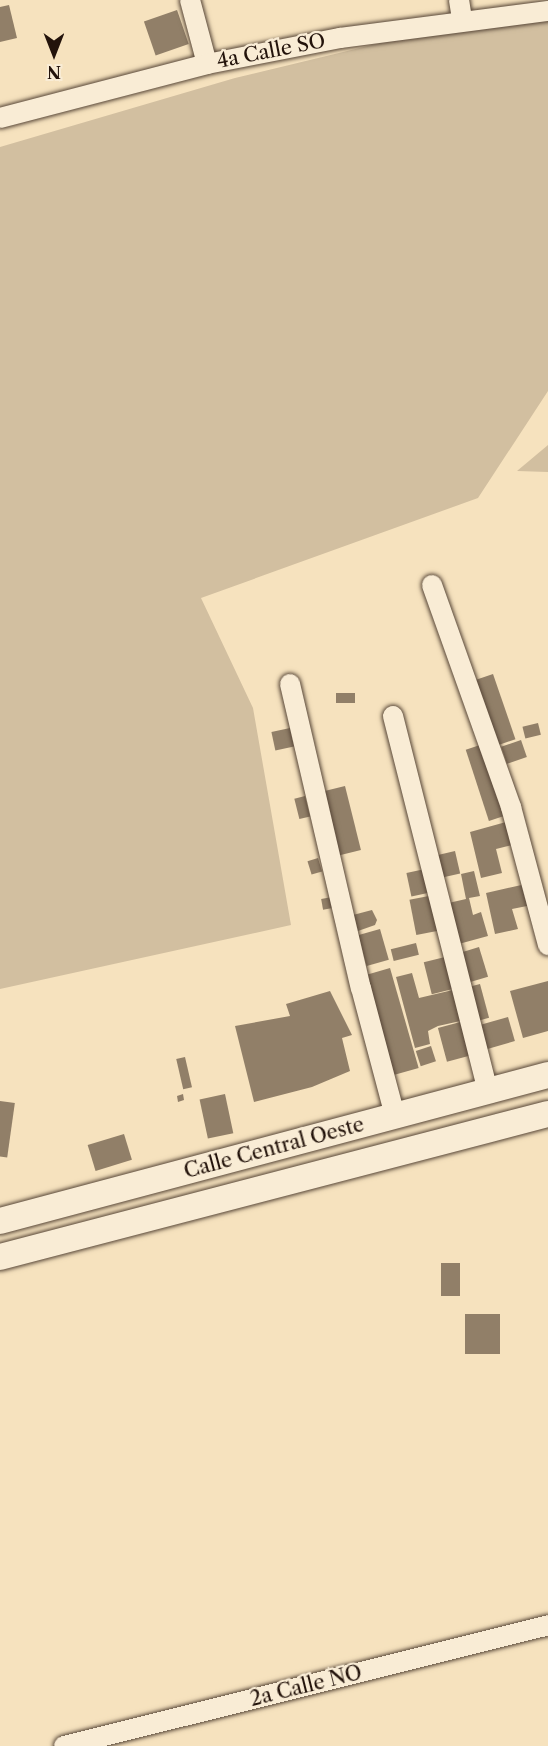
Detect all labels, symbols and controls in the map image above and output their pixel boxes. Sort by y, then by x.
north arrow [24,24,84,84]
street label: 4a Calle SO [215,29,327,73]
text: N [47,62,61,82]
street label: Calle Central Oeste [181,1112,367,1184]
street label: 2a Calle NO [247,1660,365,1712]

